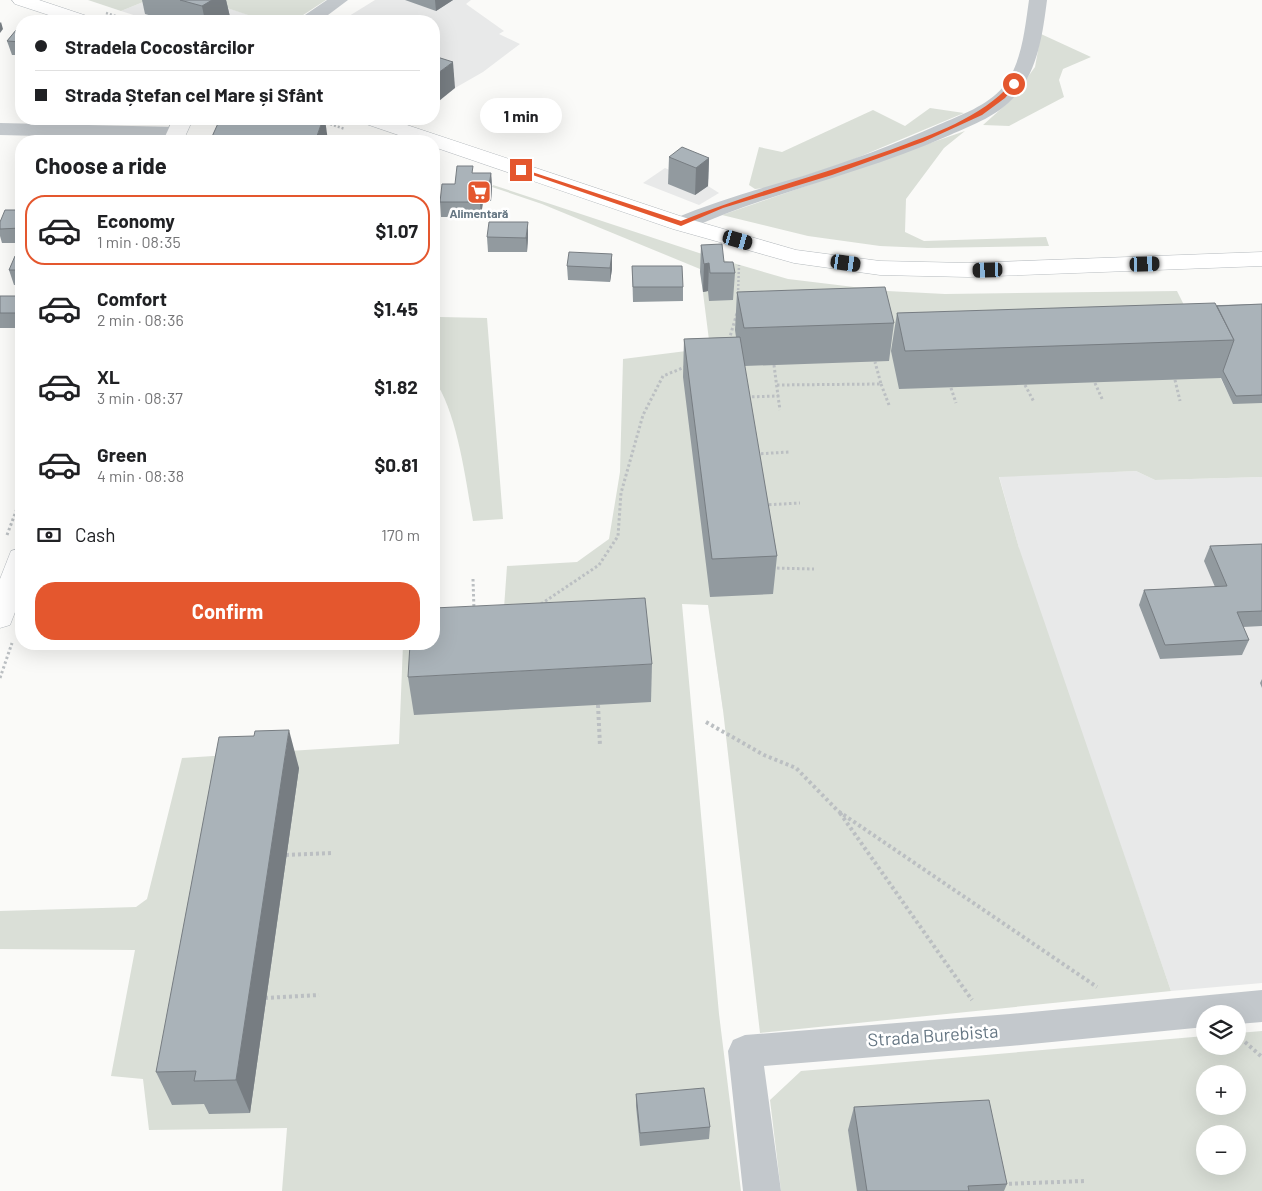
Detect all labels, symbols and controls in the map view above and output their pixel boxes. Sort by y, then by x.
text: Stradela Cocostârcilor [65,35,254,58]
route start [1003,73,1025,95]
text: Strada Ștefan cel Mare și Sfânt [65,83,323,106]
callout: 1 min [480,98,562,132]
text: 1 min [503,106,539,125]
text: Choose a ride [35,152,167,178]
route end [510,159,532,181]
supermarket icon: Alimentară [466,179,492,205]
place label: Alimentară [450,206,508,220]
icon: car [37,208,82,253]
text: Economy [97,209,175,232]
text: $1.07 [376,219,418,242]
car [721,229,754,251]
text: 1 min · 08:35 [97,232,181,251]
car [830,253,861,273]
car [1129,256,1160,272]
car [972,262,1003,278]
icon: car [37,286,82,331]
text: Comfort [97,287,167,310]
text: $1.45 [374,297,418,320]
text: 2 min · 08:36 [97,310,184,329]
icon: car [37,364,82,409]
text: XL [97,365,120,388]
text: $1.82 [374,375,418,398]
text: 3 min · 08:37 [97,388,183,407]
icon: car [37,442,82,487]
text: Green [97,443,147,466]
text: $0.81 [374,453,418,476]
text: 4 min · 08:38 [97,466,184,485]
icon: cash [35,521,63,549]
text: Cash [75,523,116,546]
text: 170 m [381,525,420,544]
button: Confirm [35,582,420,640]
map controls [1196,1005,1246,1175]
button: layers [1196,1005,1246,1055]
street label: Strada Burebista [867,1019,999,1051]
button: + [1196,1065,1246,1115]
button: − [1196,1125,1246,1175]

